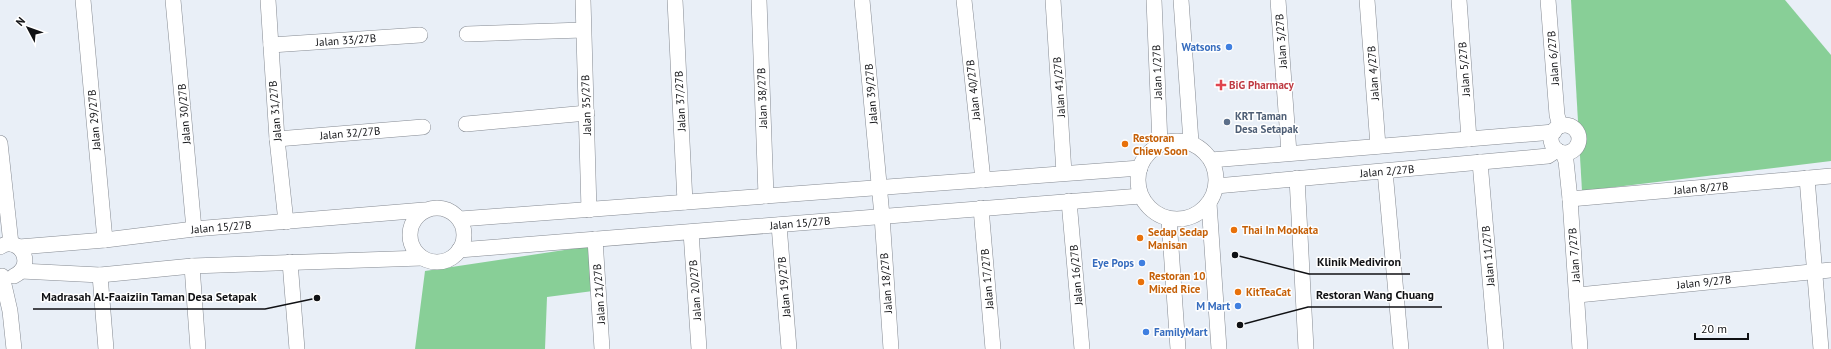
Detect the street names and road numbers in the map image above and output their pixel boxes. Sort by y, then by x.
street label: Jalan 3/27B [1272,13,1290,70]
street label: Jalan 6/27B [1544,30,1562,87]
street label: Jalan 33/27B [314,31,377,49]
street label: Jalan 5/27B [1455,41,1473,98]
street label: Jalan 1/27B [1149,44,1165,101]
street label: Jalan 4/27B [1364,45,1382,102]
street label: Jalan 41/27B [1050,56,1068,119]
street label: Jalan 40/27B [963,59,983,122]
street label: Jalan 39/27B [861,63,881,126]
street label: Jalan 38/27B [754,67,770,130]
street label: Jalan 37/27B [671,70,689,133]
street label: Jalan 35/27B [578,74,594,137]
street label: Jalan 31/27B [265,80,285,143]
street label: Jalan 30/27B [174,83,194,146]
street label: Jalan 29/27B [84,89,104,152]
street label: Jalan 32/27B [318,123,381,143]
street label: Jalan 2/27B [1358,162,1415,180]
street label: Jalan 8/27B [1672,179,1729,197]
street label: Jalan 15/27B [768,213,831,233]
street label: Jalan 15/27B [189,217,252,237]
street label: Jalan 11/27B [1478,225,1498,288]
street label: Jalan 7/27B [1565,227,1583,284]
street label: Jalan 16/27B [1066,244,1086,307]
street label: Jalan 17/27B [977,248,997,311]
street label: Jalan 18/27B [877,252,895,315]
street label: Jalan 19/27B [774,256,794,319]
street label: Jalan 20/27B [686,259,704,322]
street label: Jalan 21/27B [590,263,608,326]
street label: Jalan 9/27B [1675,272,1732,292]

